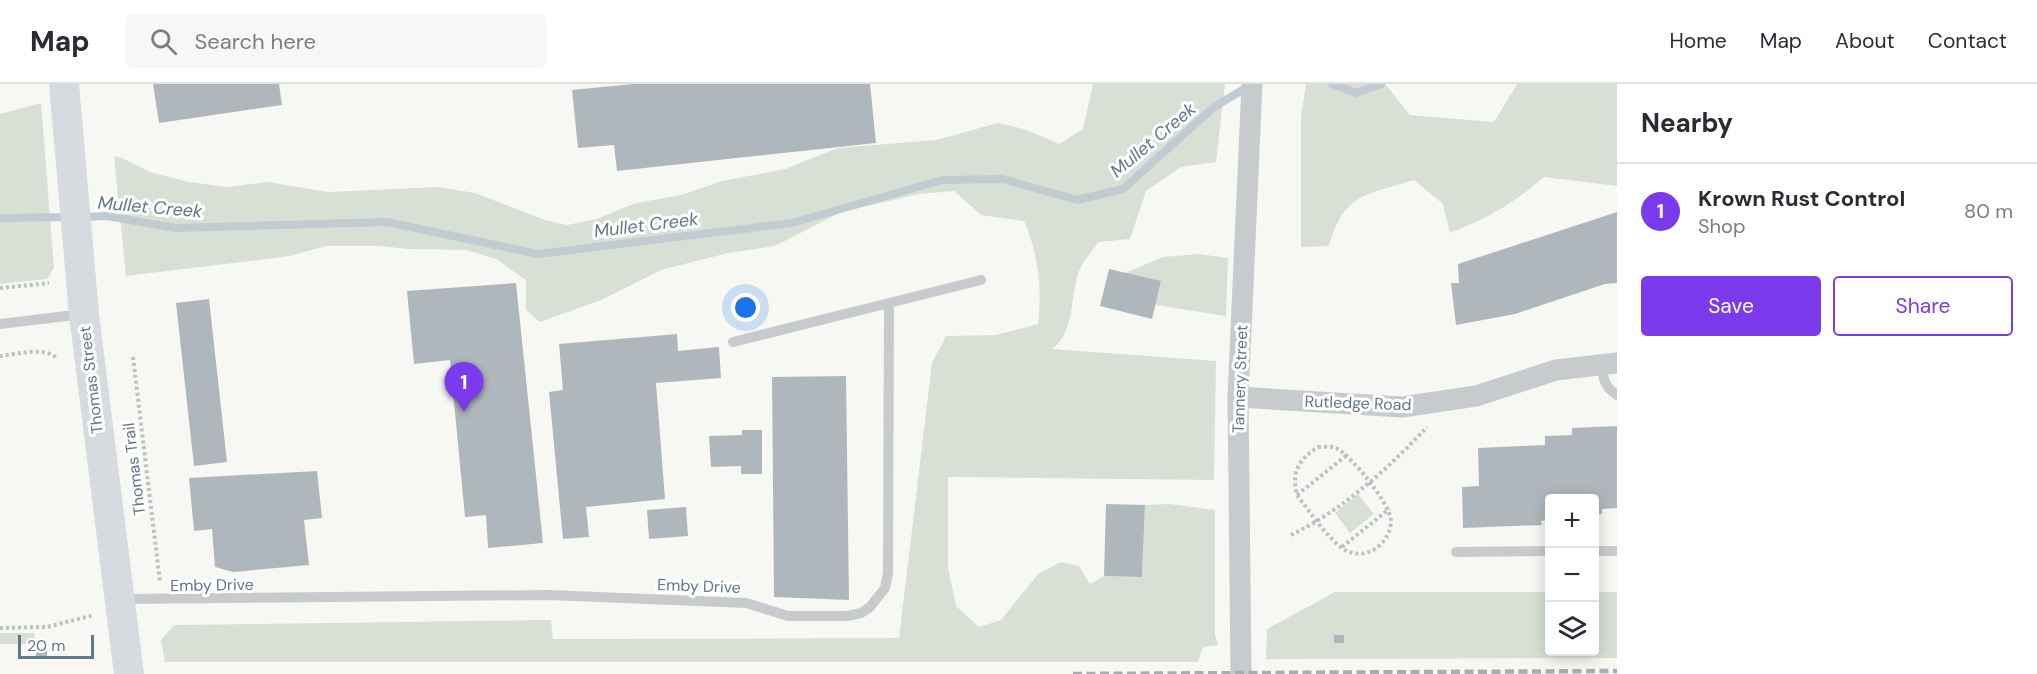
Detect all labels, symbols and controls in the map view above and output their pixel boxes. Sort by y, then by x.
search box [126,14,546,68]
text: Map [30,23,90,60]
icon: search [147,25,180,58]
text: Search here [195,27,316,56]
text: Home [1669,27,1727,55]
text: Map [1760,27,1802,55]
text: About [1835,27,1895,55]
text: Contact [1928,27,2007,55]
water label: Mullet Creek [1105,97,1202,183]
text: Nearby [1641,106,1733,140]
text: Krown Rust Control [1698,184,1905,213]
water label: Mullet Creek [97,190,204,224]
text: 1 [1657,198,1664,224]
text: 80 m [1964,198,2013,224]
water label: Mullet Creek [592,207,700,243]
text: Shop [1698,213,1745,239]
button: Save [1641,276,1821,336]
button: Share [1833,276,2013,336]
your location [731,293,760,322]
street label: Tannery Street [1228,324,1252,434]
street label: Thomas Street [74,325,108,435]
pin: 1 [444,362,484,412]
street label: Rutledge Road [1304,391,1412,415]
street label: Thomas Trail [118,422,150,516]
map controls [1545,494,1599,656]
button: + [1545,494,1599,548]
button: − [1545,548,1599,602]
street label: Emby Drive [170,574,254,596]
street label: Emby Drive [657,574,741,598]
button: layers [1545,602,1599,656]
scale bar [18,632,94,660]
text: 20 m [27,635,66,656]

